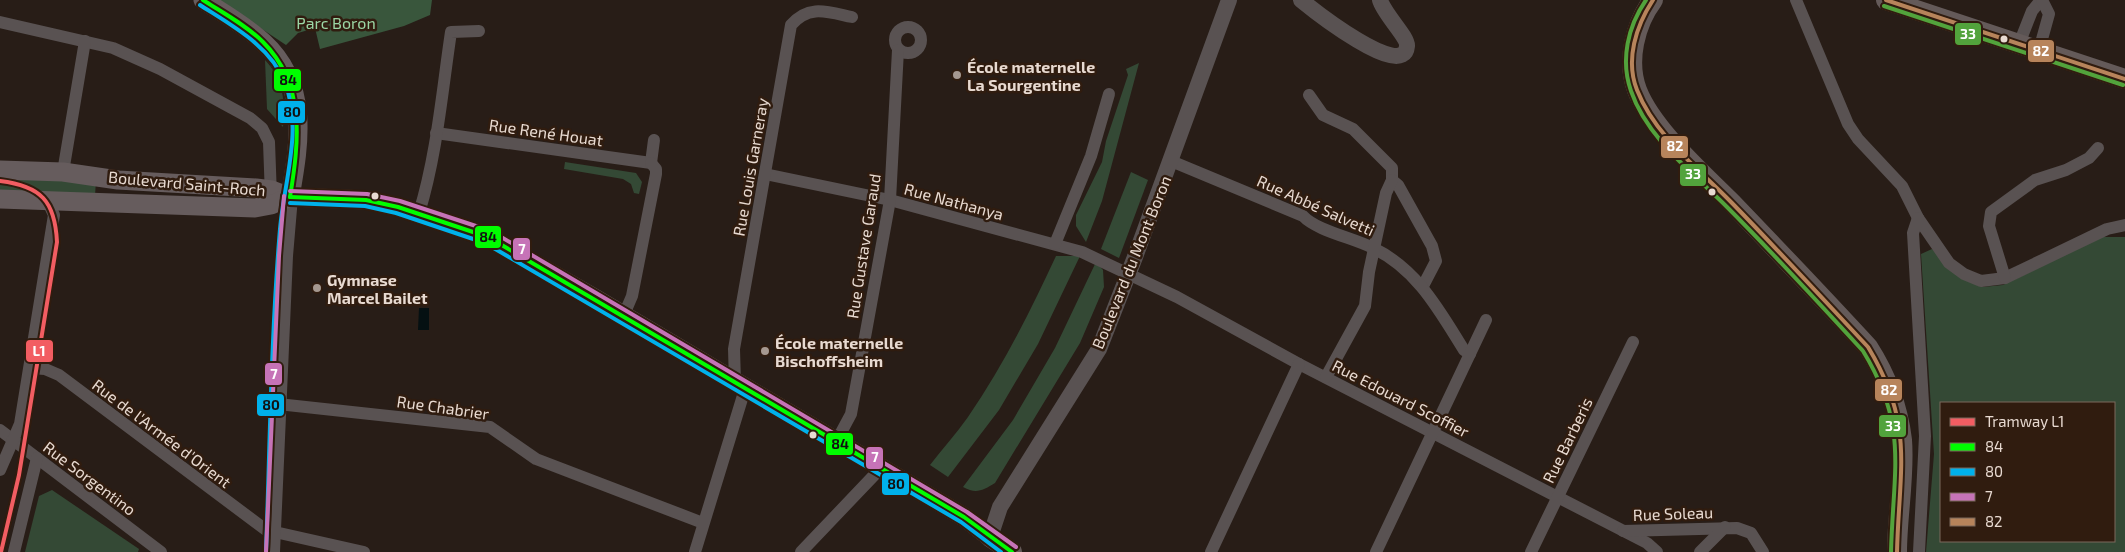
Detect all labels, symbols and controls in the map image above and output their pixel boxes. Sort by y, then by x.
park label: Parc Boron [296,13,376,32]
line badge: 33 [1954,22,1982,46]
text: 33 [1960,25,1976,42]
unlabelled marker [1999,34,2009,44]
line badge: 82 [2027,39,2055,63]
text: 82 [2033,42,2049,59]
place label: École maternelle La Sourgentine [967,57,1095,94]
line badge: 84 [273,68,302,92]
marker: École maternelle La Sourgentine [951,69,963,81]
text: 84 [279,71,297,88]
street label: Rue Louis Garneray [728,96,772,238]
line badge: 80 [277,100,306,124]
text: 80 [283,103,301,120]
street label: Rue René Houat [488,115,604,149]
line badge: 82 [1660,135,1689,159]
text: 82 [1667,137,1683,154]
line badge: 33 [1679,163,1707,187]
text: 33 [1685,165,1701,182]
street label: Boulevard Saint-Roch [108,167,266,199]
street label: Rue Abbé Salvetti [1254,171,1378,239]
street label: Rue Gustave Garaud [842,172,884,320]
street label: Boulevard du Mont Boron [1088,173,1174,351]
street label: Rue Nathanya [902,179,1006,223]
unlabelled marker [1707,187,1717,197]
unlabelled marker [370,191,380,201]
line badge: 84 [474,225,502,249]
text: 84 [479,228,497,245]
line badge: 7 [512,237,531,261]
text: 7 [518,240,526,257]
place label: Gymnase Marcel Bailet [327,270,428,307]
marker: Gymnase Marcel Bailet [311,282,323,294]
place label: École maternelle Bischoffsheim [775,333,903,370]
line badge: L1 [25,339,54,363]
text: L1 [33,342,45,359]
marker: École maternelle Bischoffsheim [759,345,771,357]
street label: Rue Edouard Scoffier [1329,355,1473,441]
line badge: 7 [264,362,283,386]
text: 7 [270,365,278,382]
street label: Rue de l'Armée d'Orient [89,375,235,491]
line badge: 82 [1874,378,1903,402]
text: 82 [1881,381,1897,398]
street label: Rue Chabrier [396,391,491,423]
line badge: 80 [256,393,285,417]
street label: Rue Barberis [1538,394,1596,486]
text: 80 [262,396,280,413]
legend [1940,402,2115,542]
text: Tramway L1 [1985,412,2064,430]
line badge: 33 [1878,414,1907,438]
text: 33 [1885,417,1901,434]
unlabelled marker [808,430,818,440]
line badge: 84 [825,432,854,456]
text: 84 [831,435,849,452]
street label: Rue Sorgentino [40,437,140,519]
text: 84 [1985,437,2003,455]
line badge: 7 [865,446,884,470]
text: 7 [871,448,879,465]
text: 80 [1985,462,2003,480]
line badge: 80 [881,472,910,496]
text: 80 [887,475,905,492]
text: 7 [1985,487,1993,505]
street label: Rue Soleau [1632,502,1714,524]
text: 82 [1985,512,2003,530]

